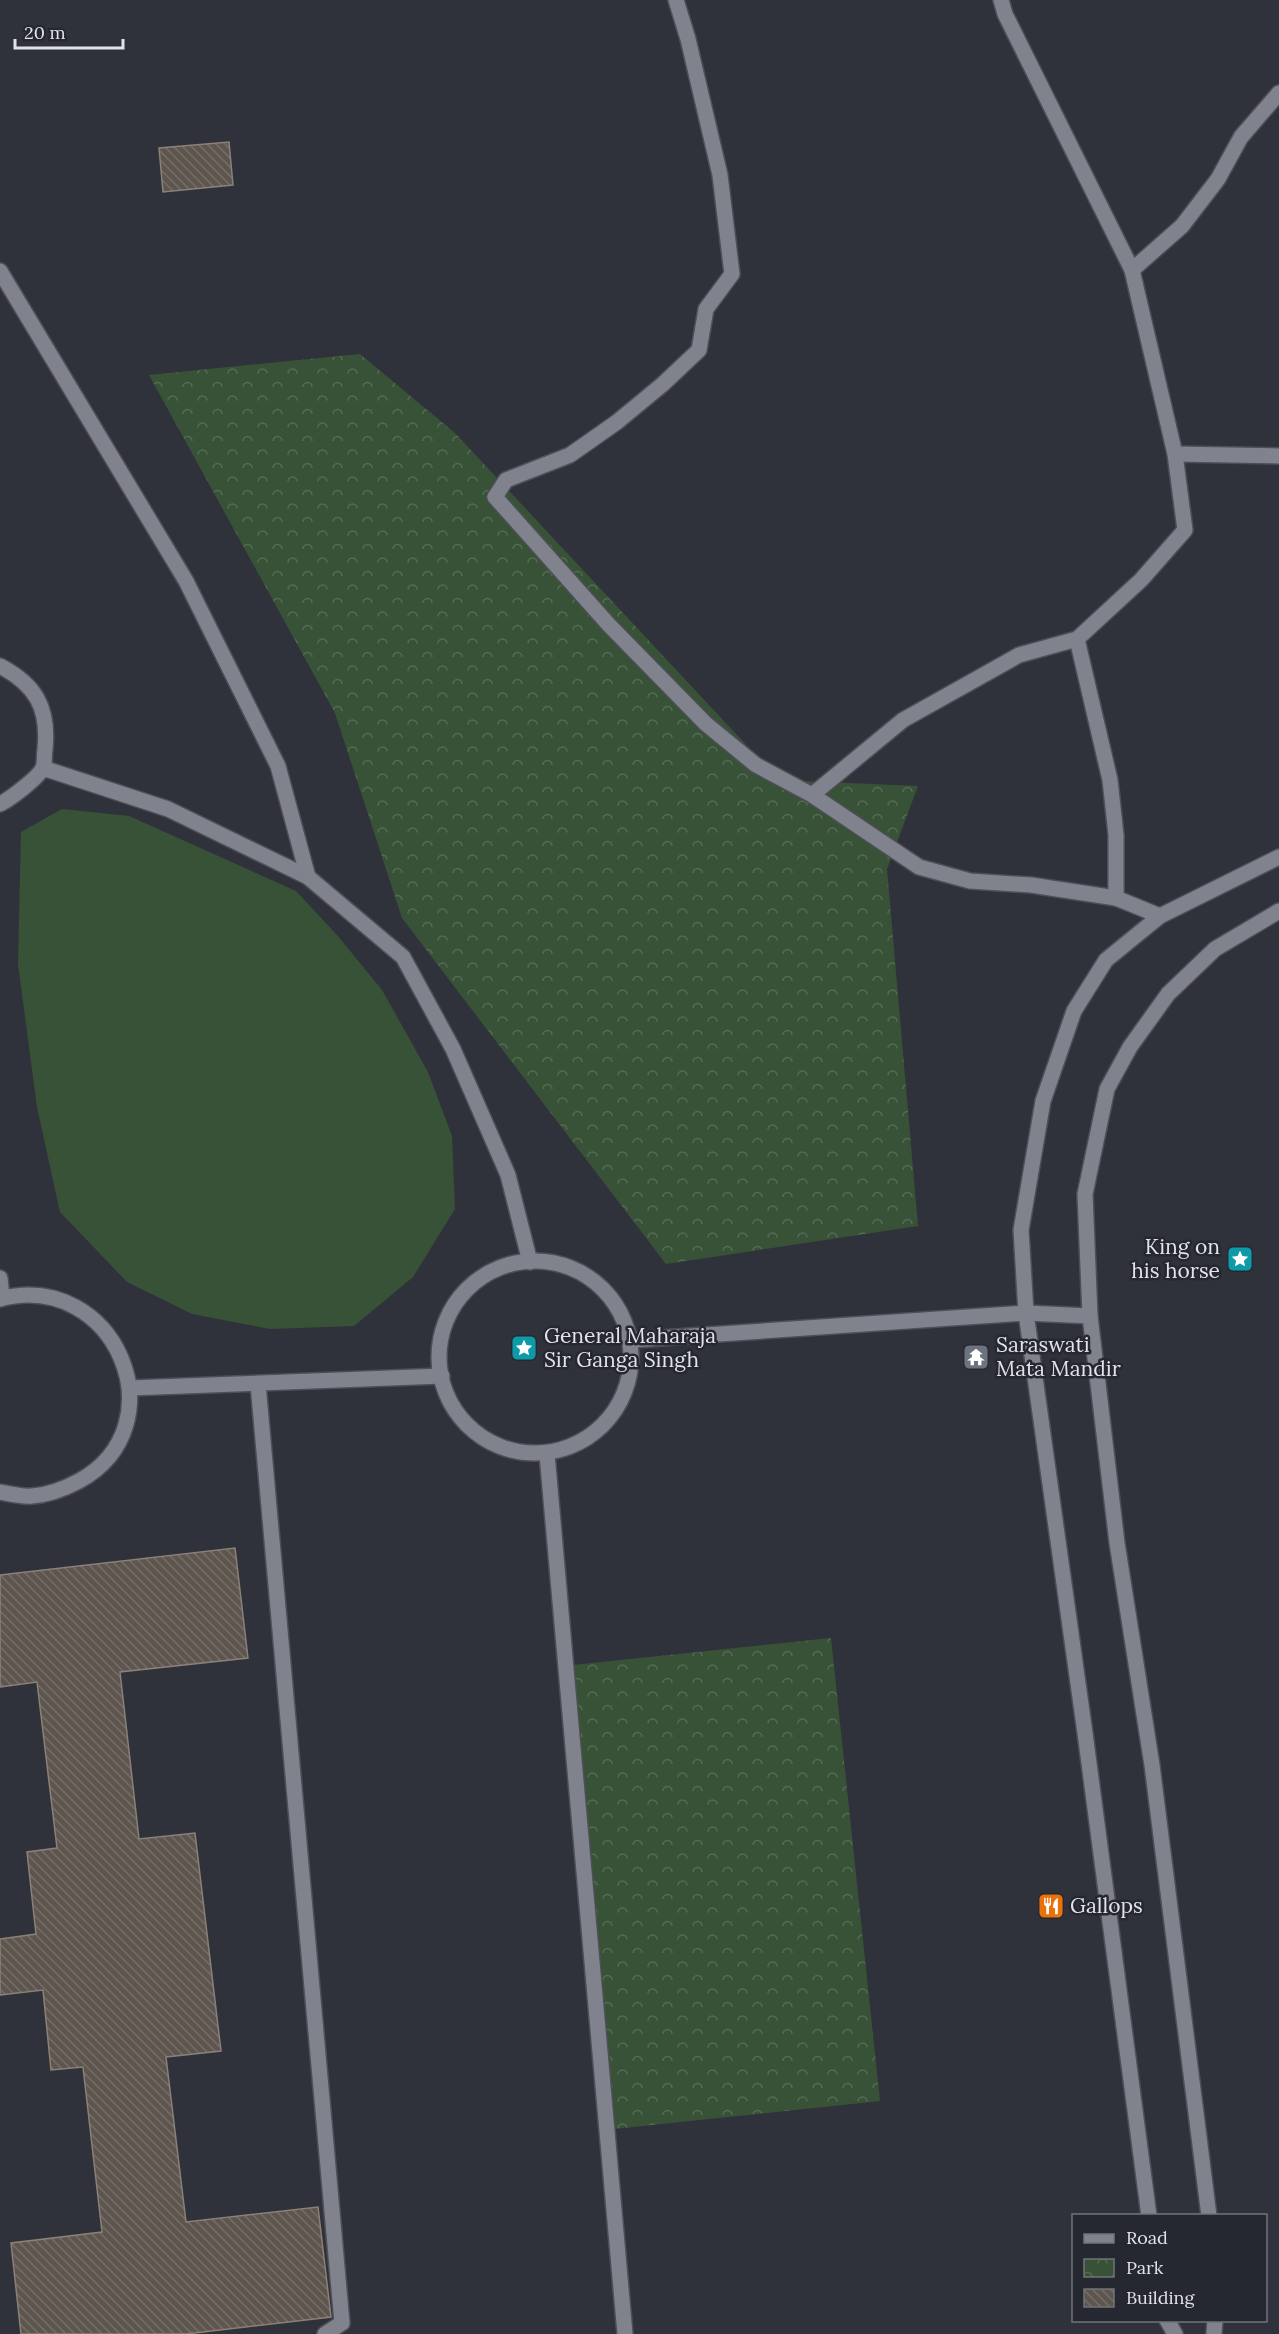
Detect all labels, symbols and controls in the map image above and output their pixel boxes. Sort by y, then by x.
scale bar [15,12,123,50]
text: 20 m [24,21,66,44]
place label: King on his horse [1131,1233,1220,1284]
place icon: King on his horse [1225,1244,1255,1274]
place label: General Maharaja Sir Ganga Singh [544,1322,716,1373]
place label: Saraswati Mata Mandir [996,1331,1121,1382]
place icon: General Maharaja Sir Ganga Singh [509,1333,539,1363]
temple icon: Saraswati Mata Mandir [961,1342,991,1372]
restaurant icon: Gallops [1036,1891,1066,1921]
place label: Gallops [1070,1892,1143,1919]
legend [1072,2214,1267,2322]
text: Road [1126,2226,1168,2249]
text: Park [1126,2256,1164,2279]
text: Building [1126,2286,1196,2309]

